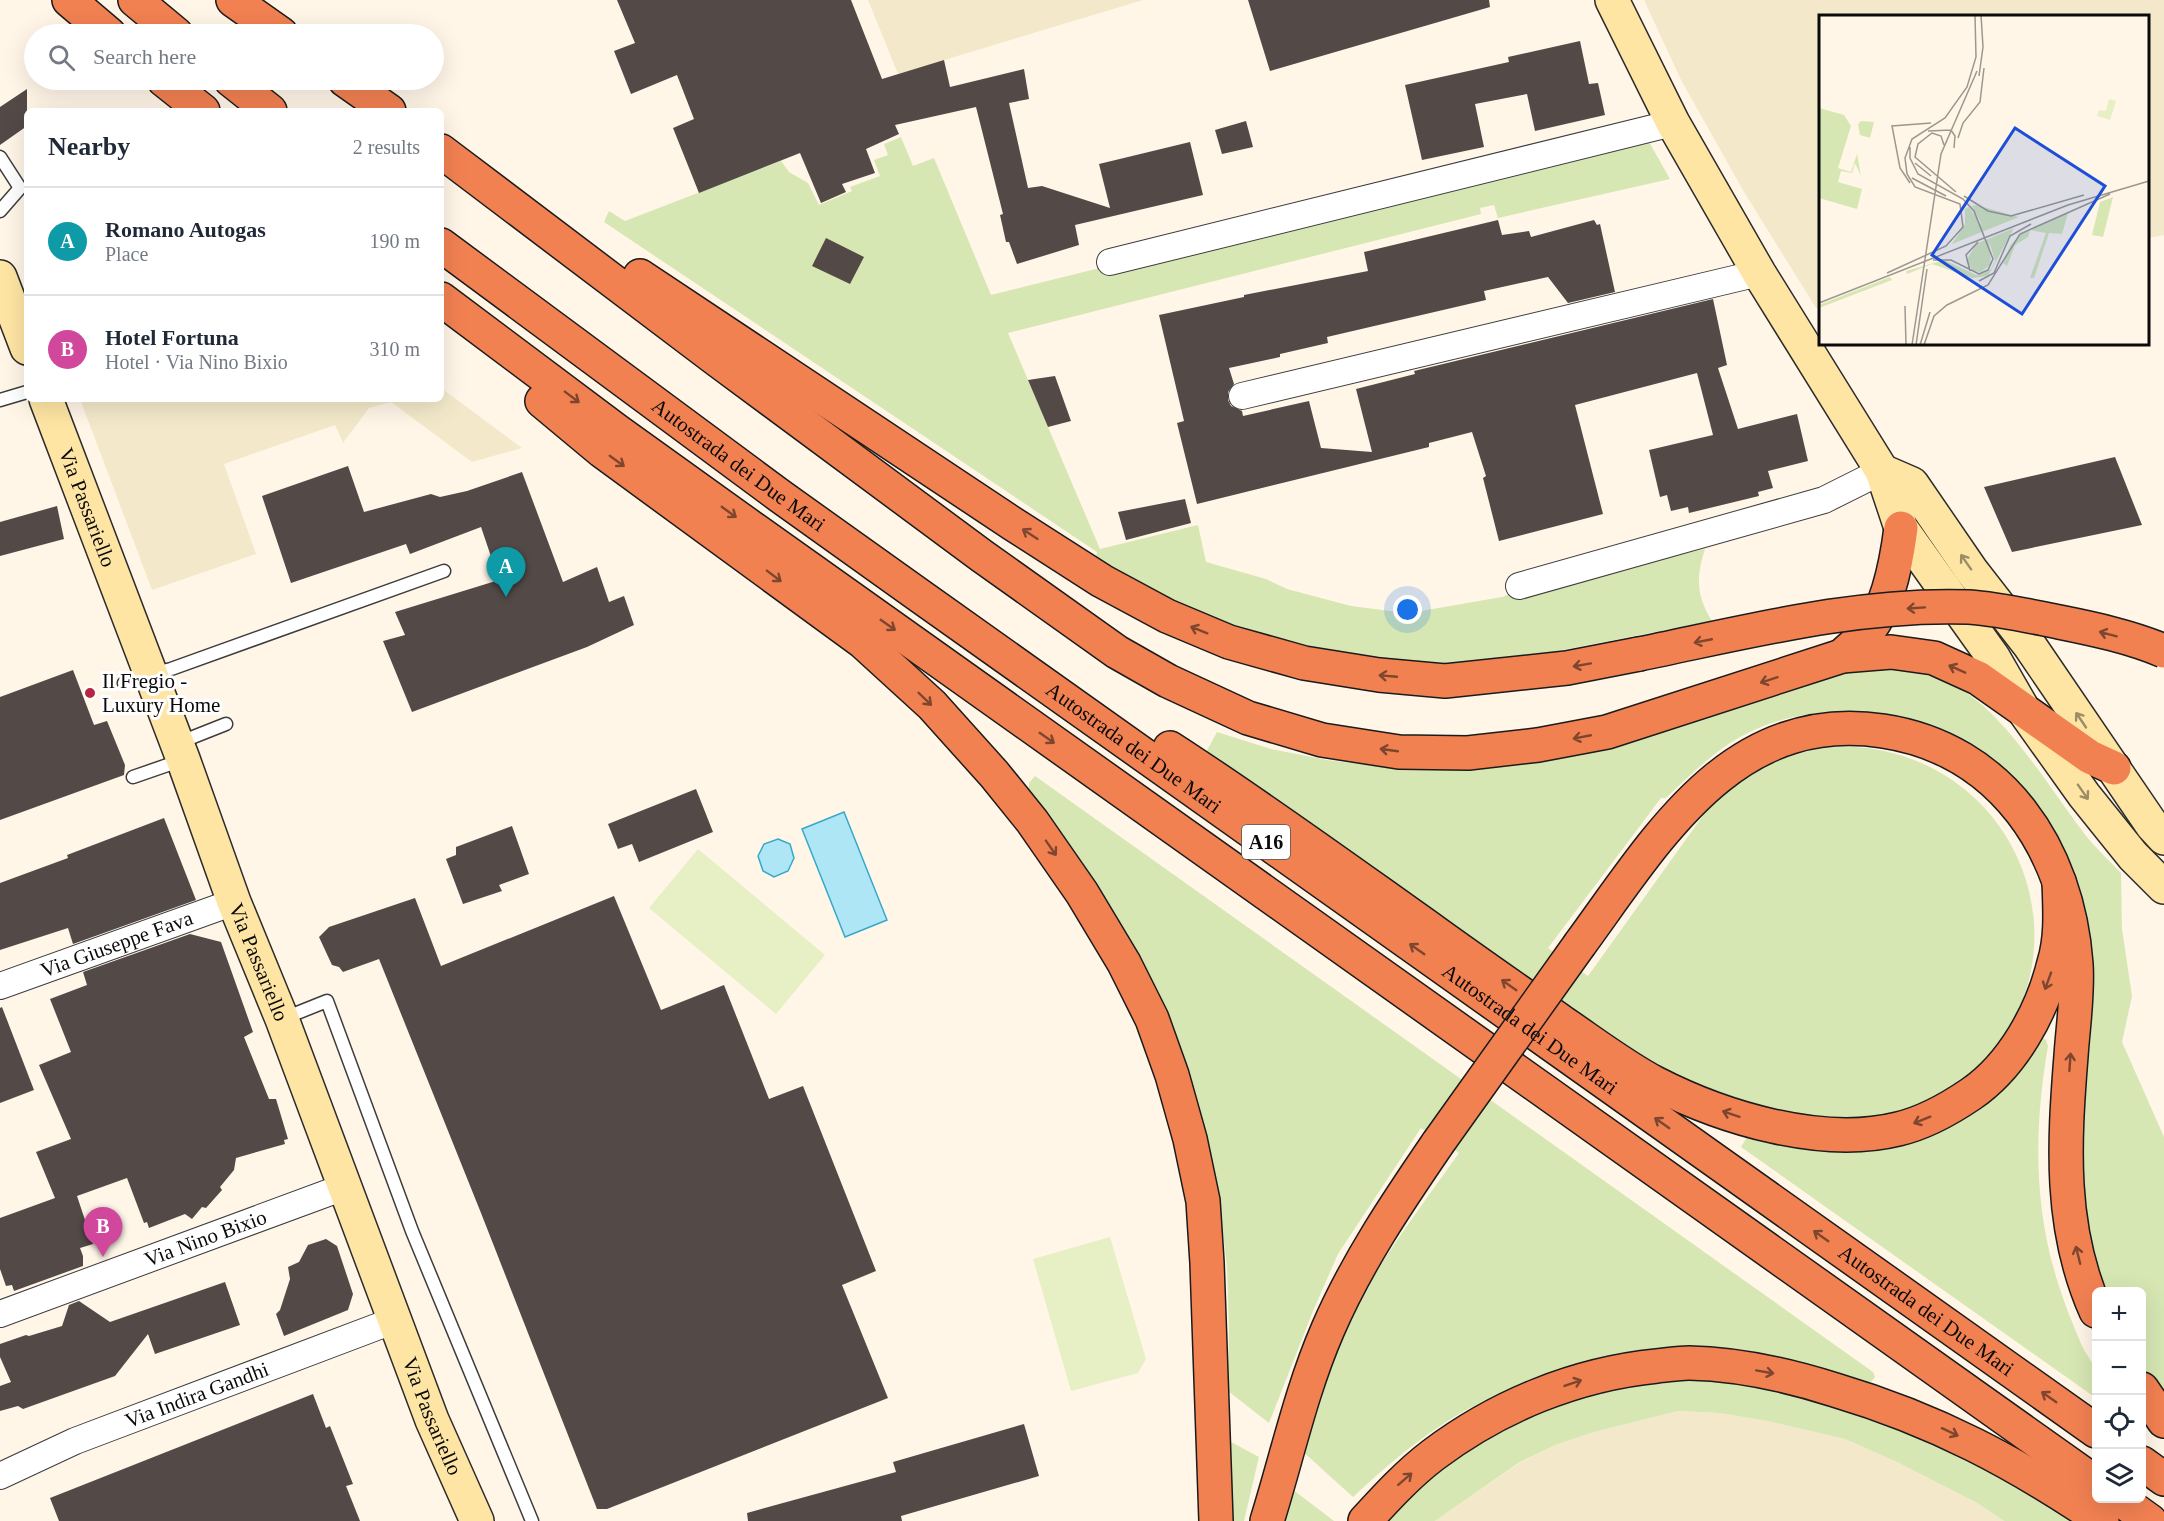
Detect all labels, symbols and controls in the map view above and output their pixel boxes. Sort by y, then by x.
inset map [1819,15,2149,345]
search box [24,24,444,90]
icon: search [45,41,78,74]
text: Search here [93,44,196,69]
text: Nearby [48,132,130,161]
text: 2 results [353,136,420,158]
text: Romano Autogas [105,217,266,242]
text: A [60,230,75,252]
text: 190 m [369,230,420,252]
text: Place [105,243,148,265]
text: Hotel Fortuna [105,325,239,350]
text: B [61,338,74,360]
text: 310 m [369,338,420,360]
text: Hotel · Via Nino Bixio [105,351,288,373]
one-way arrow [563,391,579,403]
street label: Autostrada dei Due Mari [647,393,830,537]
street label: Via Passariello [54,445,121,570]
one-way arrow [608,455,624,467]
one-way arrow [721,506,737,518]
one-way arrow [1021,528,1038,541]
pin: A [486,548,526,597]
one-way arrow [1960,554,1972,571]
one-way arrow [766,569,782,582]
your location [1393,595,1422,624]
one-way arrow [1906,603,1926,614]
one-way arrow [880,619,896,631]
one-way arrow [1191,624,1209,635]
one-way arrow [2099,627,2118,639]
one-way arrow [1694,636,1713,648]
one-way arrow [1573,660,1592,671]
one-way arrow [1948,662,1966,674]
place label: Il Fregio - Luxury Home [102,669,220,717]
one-way arrow [1379,670,1399,681]
one-way arrow [1760,675,1779,686]
street label: Autostrada dei Due Mari [1041,677,1226,818]
marker: Il Fregio - Luxury Home [83,686,97,700]
one-way arrow [918,692,933,706]
one-way arrow [2075,712,2087,728]
one-way arrow [1039,732,1055,744]
one-way arrow [1573,732,1593,743]
one-way arrow [1379,745,1399,756]
one-way arrow [2076,784,2089,800]
road number: A16 [1242,825,1290,859]
one-way arrow [1045,839,1057,856]
street label: Via Passariello [224,900,294,1025]
street label: Via Giuseppe Fava [37,906,197,982]
one-way arrow [1410,943,1426,956]
street label: Autostrada dei Due Mari [1438,959,1622,1100]
one-way arrow [2042,971,2053,990]
one-way arrow [1501,979,1517,991]
one-way arrow [2065,1052,2076,1072]
one-way arrow [1722,1108,1741,1119]
one-way arrow [1913,1115,1932,1126]
one-way arrow [1655,1117,1671,1129]
street label: Via Nino Bixio [141,1205,270,1272]
pin: B [84,1208,122,1257]
one-way arrow [1814,1230,1830,1242]
street label: Autostrada dei Due Mari [1834,1240,2019,1381]
one-way arrow [2072,1246,2084,1265]
map controls [2092,1287,2146,1503]
button: + [2092,1287,2146,1341]
button: − [2092,1341,2146,1395]
street label: Via Passariello [398,1354,467,1479]
street label: Via Indira Gandhi [122,1357,272,1433]
one-way arrow [1755,1367,1775,1378]
one-way arrow [1563,1377,1582,1388]
one-way arrow [2041,1391,2057,1403]
button: locate [2092,1395,2146,1449]
one-way arrow [1941,1426,1959,1438]
button: layers [2092,1449,2146,1503]
one-way arrow [1397,1472,1412,1486]

